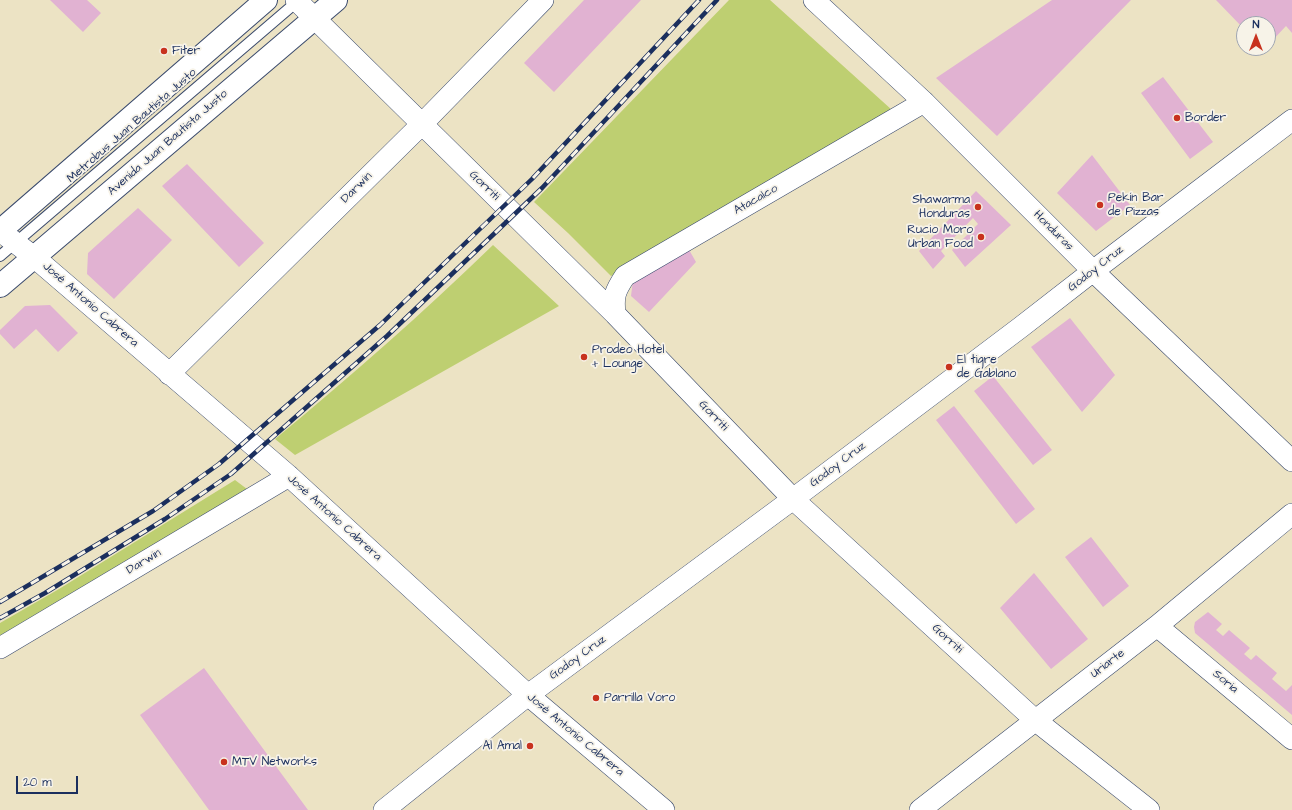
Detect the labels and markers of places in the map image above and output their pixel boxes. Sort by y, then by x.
place label: Fiter [172,44,200,58]
marker: Fiter [159,46,169,56]
place label: Border [1185,111,1226,125]
marker: Border [1172,113,1182,123]
place label: Pekín Bar de Pizzas [1108,191,1163,219]
place label: Shawarma Honduras [912,193,970,221]
marker: Pekín Bar de Pizzas [1095,200,1105,210]
marker: Shawarma Honduras [973,202,983,212]
place label: Rucio Moro Urban Food [907,223,973,251]
marker: Rucio Moro Urban Food [976,232,986,242]
place label: Prodeo Hotel + Lounge [592,343,664,371]
marker: Prodeo Hotel + Lounge [579,352,589,362]
place label: El tigre de Gablano [957,353,1016,381]
marker: El tigre de Gablano [944,362,954,372]
place label: Parrilla Voro [604,691,675,705]
marker: Parrilla Voro [591,693,601,703]
place label: Al Amal [483,739,522,753]
marker: Al Amal [525,741,535,751]
place label: MTV Networks [232,755,317,769]
marker: MTV Networks [219,757,229,767]

